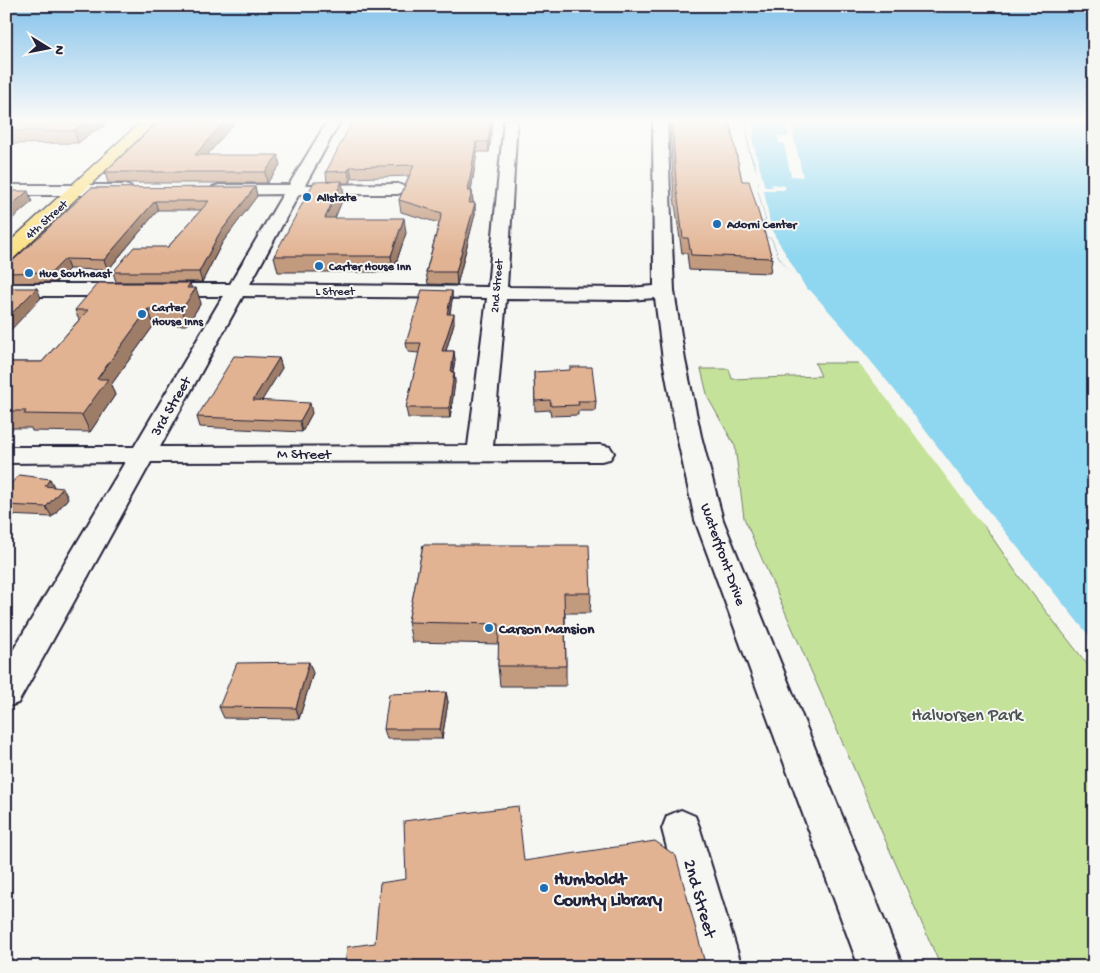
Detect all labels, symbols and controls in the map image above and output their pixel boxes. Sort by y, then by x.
north arrow [22,22,72,72]
text: N [49,44,68,56]
marker: Allstate [301,191,313,203]
place label: Allstate [316,192,357,206]
street label: 4th Street [23,197,72,243]
marker: Adorni Center [711,218,723,230]
place label: Adorni Center [726,219,798,233]
street label: 2nd Street [489,258,507,313]
marker: Carter House Inn [313,260,325,272]
place label: Carter House Inn [328,261,411,275]
marker: Hue Southeast [23,267,35,279]
place label: Hue Southeast [39,268,113,282]
street label: L Street [315,286,356,300]
place label: Carter House Inns [151,302,203,330]
marker: Carter House Inns [136,308,148,320]
street label: 3rd Street [147,373,197,441]
street label: M Street [277,446,333,464]
street label: Waterfront Drive [695,501,749,608]
place label: Carson Mansion [498,621,595,639]
marker: Carson Mansion [483,622,495,634]
park label: Halvorsen Park [912,706,1024,727]
street label: 2nd Street [677,857,720,942]
place label: Humboldt County Library [553,870,662,912]
marker: Humboldt County Library [538,882,550,894]

